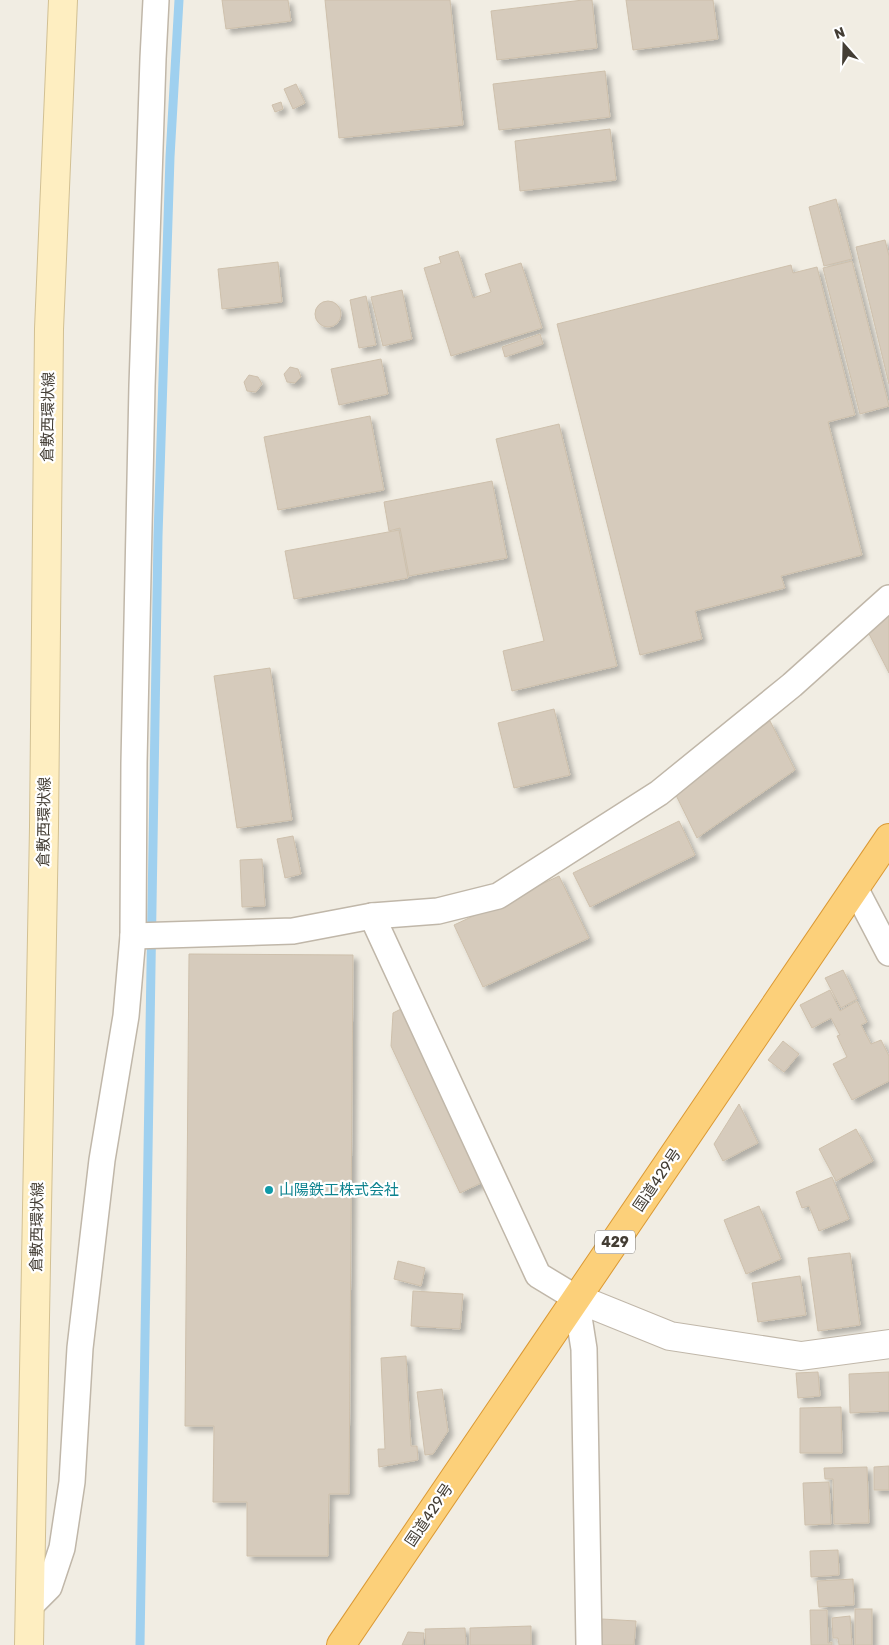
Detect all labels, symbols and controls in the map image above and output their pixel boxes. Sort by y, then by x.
north arrow [819,20,869,70]
text: N [832,24,847,43]
street label: 倉敷西環状線 [38,372,58,462]
street label: 倉敷西環状線 [34,777,54,867]
street label: 国道429号 [629,1145,685,1215]
place label: 山陽鉄工株式会社 [279,1181,399,1199]
street label: 倉敷西環状線 [27,1182,47,1272]
marker: 山陽鉄工株式会社 [263,1184,275,1196]
road number: 429 [595,1230,635,1254]
street label: 国道429号 [401,1480,457,1550]

